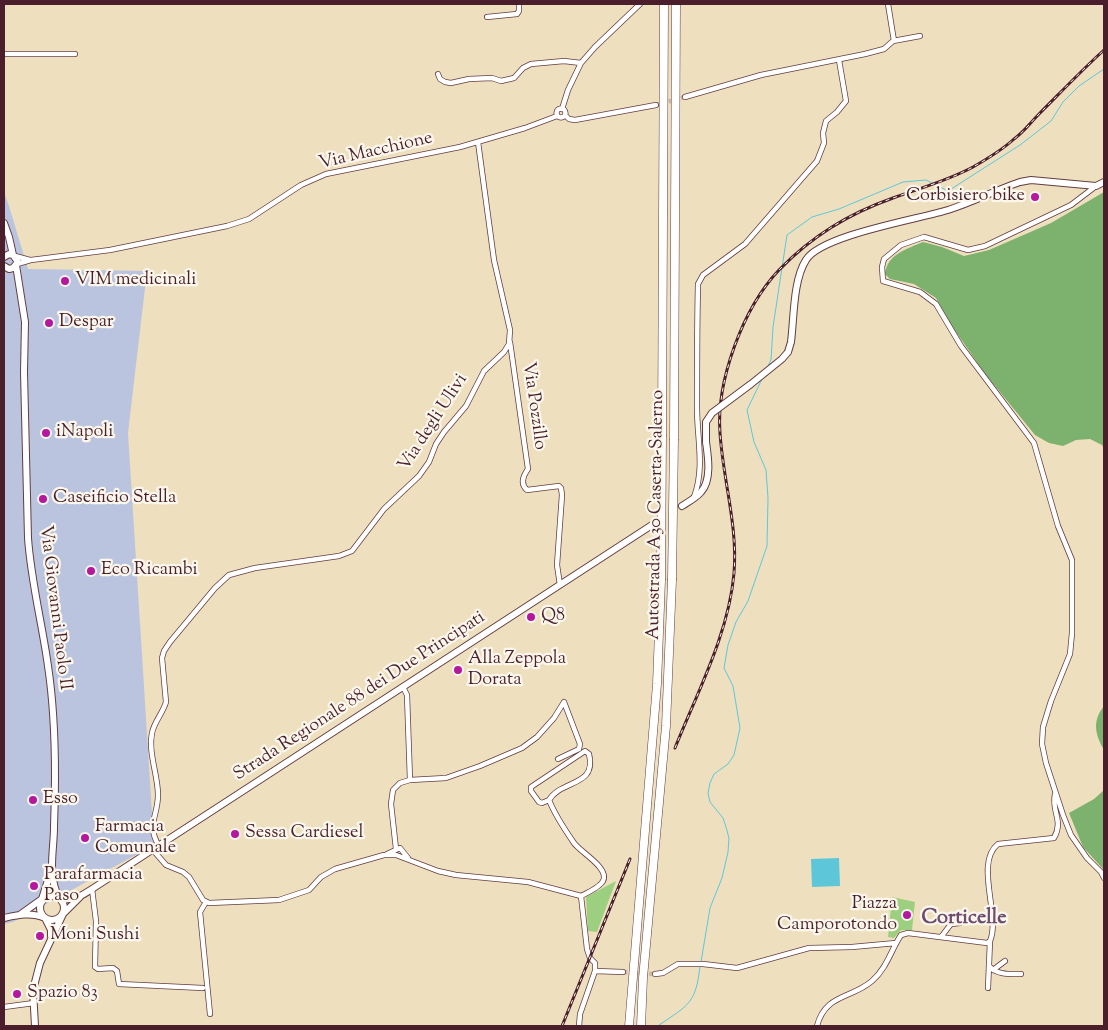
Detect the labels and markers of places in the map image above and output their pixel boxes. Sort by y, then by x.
place label: Corbisiero bike [906,186,1025,208]
marker: Corbisiero bike [1029,191,1041,203]
place label: VIM medicinali [75,270,196,292]
marker: VIM medicinali [59,275,71,287]
place label: Despar [59,312,114,334]
marker: Despar [43,317,55,329]
place label: iNapoli [56,422,113,444]
marker: iNapoli [40,427,52,439]
place label: Caseificio Stella [53,488,176,510]
marker: Caseificio Stella [37,493,49,505]
place label: Eco Ricambi [101,560,198,582]
marker: Eco Ricambi [85,565,97,577]
place label: Q8 [541,606,565,628]
marker: Q8 [525,611,537,623]
place label: Alla Zeppola Dorata [468,649,566,692]
marker: Alla Zeppola Dorata [452,664,464,676]
place label: Esso [43,789,78,811]
marker: Esso [27,794,39,806]
place label: Farmacia Comunale [95,817,176,860]
place label: Sessa Cardiesel [245,823,363,845]
marker: Sessa Cardiesel [229,828,241,840]
marker: Farmacia Comunale [79,832,91,844]
place label: Parafarmacia Paso [44,865,142,908]
marker: Parafarmacia Paso [28,880,40,892]
place label: Piazza Camporotondo [777,894,897,936]
marker: Piazza Camporotondo [901,909,913,921]
place label: Moni Sushi [50,925,140,947]
marker: Moni Sushi [34,930,46,942]
place label: Spazio 83 [27,983,98,1005]
marker: Spazio 83 [11,988,23,1000]

